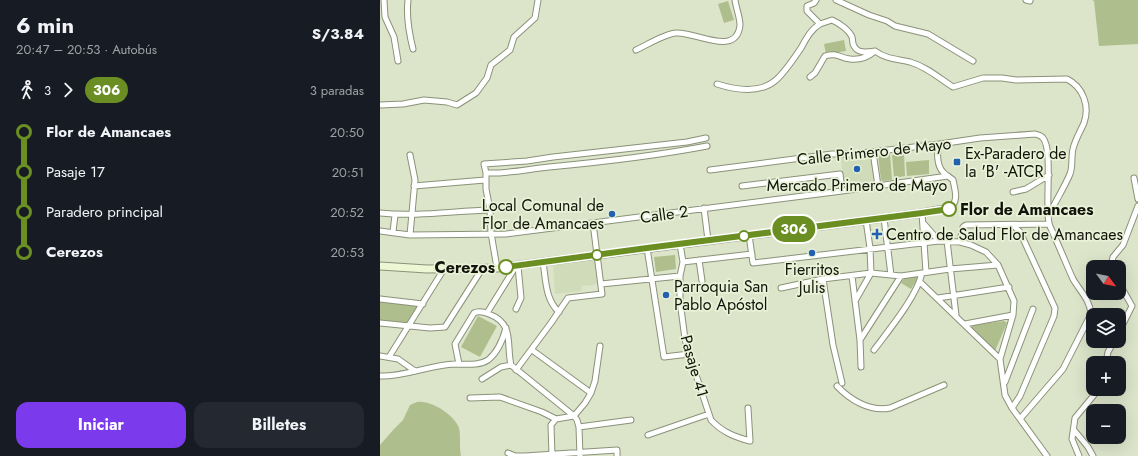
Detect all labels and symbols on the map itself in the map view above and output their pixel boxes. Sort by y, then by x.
street label: Calle Primero de Mayo [796,132,953,171]
place label: Ex-Paradero de la 'B' -ATCR [965,142,1067,183]
marker: Ex-Paradero de la 'B' -ATCR [952,157,962,167]
marker: Mercado Primero de Mayo [852,164,862,174]
place label: Mercado Primero de Mayo [767,174,947,197]
place label: Local Comunal de Flor de Amancaes [482,194,604,235]
place label: Flor de Amancaes [960,198,1094,221]
street label: Calle 2 [639,200,690,229]
marker: Flor de Amancaes [941,201,957,217]
marker: Local Comunal de Flor de Amancaes [607,209,617,219]
line badge: 306 [771,216,817,242]
place label: Centro de Salud Flor de Amancaes [886,223,1123,246]
marker: Centro de Salud Flor de Amancaes [871,228,883,240]
unlabelled marker [738,230,750,242]
marker: Fierritos Julis [807,248,817,258]
unlabelled marker [591,249,603,261]
place label: Cerezos [435,256,495,279]
place label: Fierritos Julis [785,258,839,299]
marker: Cerezos [498,259,514,275]
north arrow [1086,260,1126,300]
place label: Parroquia San Pablo Apóstol [674,275,769,316]
marker: Parroquia San Pablo Apóstol [661,290,671,300]
street label: Pasaje 41 [675,332,714,400]

